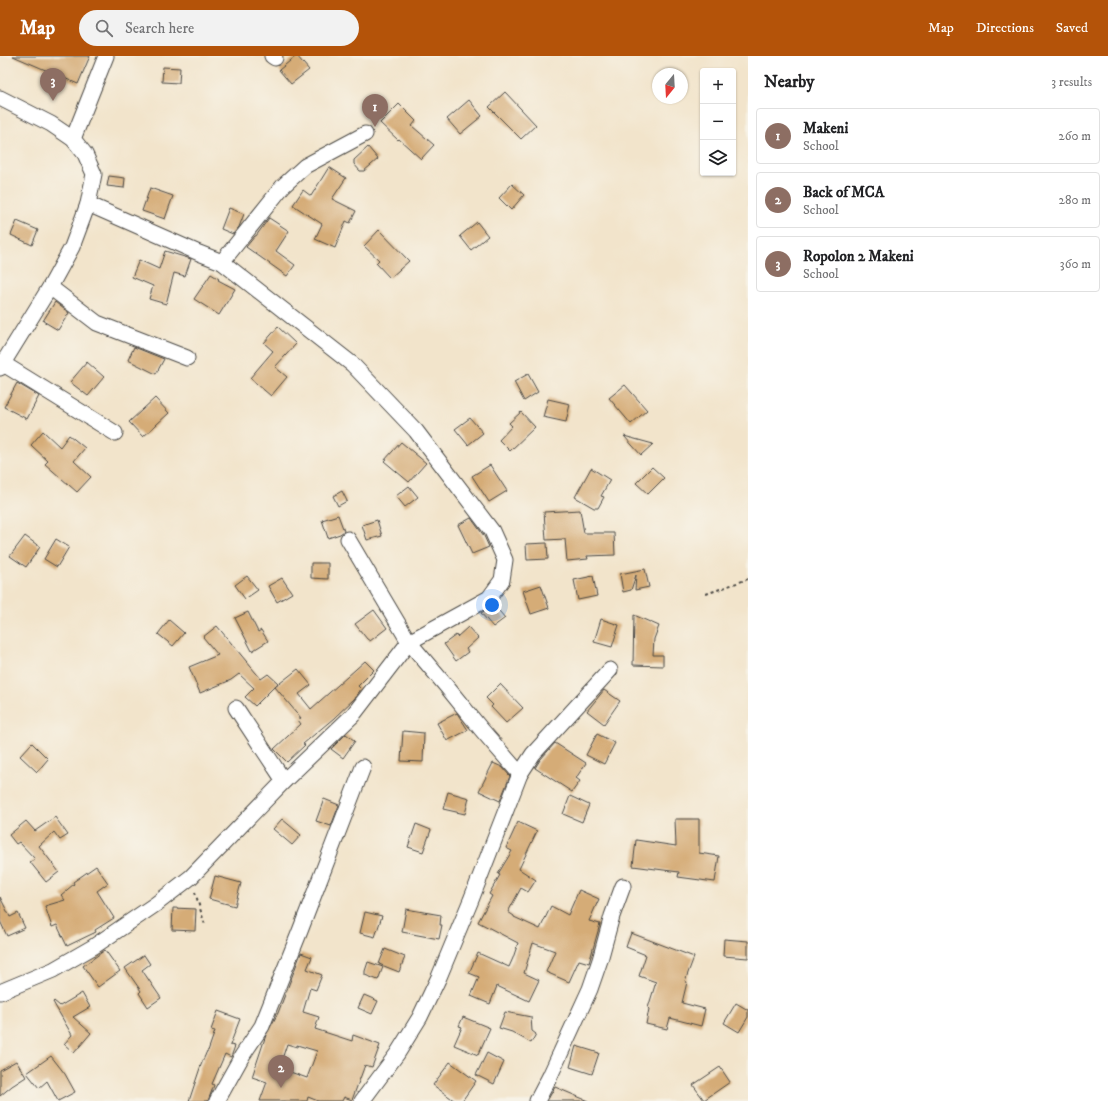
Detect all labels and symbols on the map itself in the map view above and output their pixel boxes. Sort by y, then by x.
pin: 3 [40,68,66,101]
north arrow [652,68,688,104]
pin: 1 [362,94,388,127]
your location [482,595,502,615]
pin: 2 [268,1055,294,1088]

